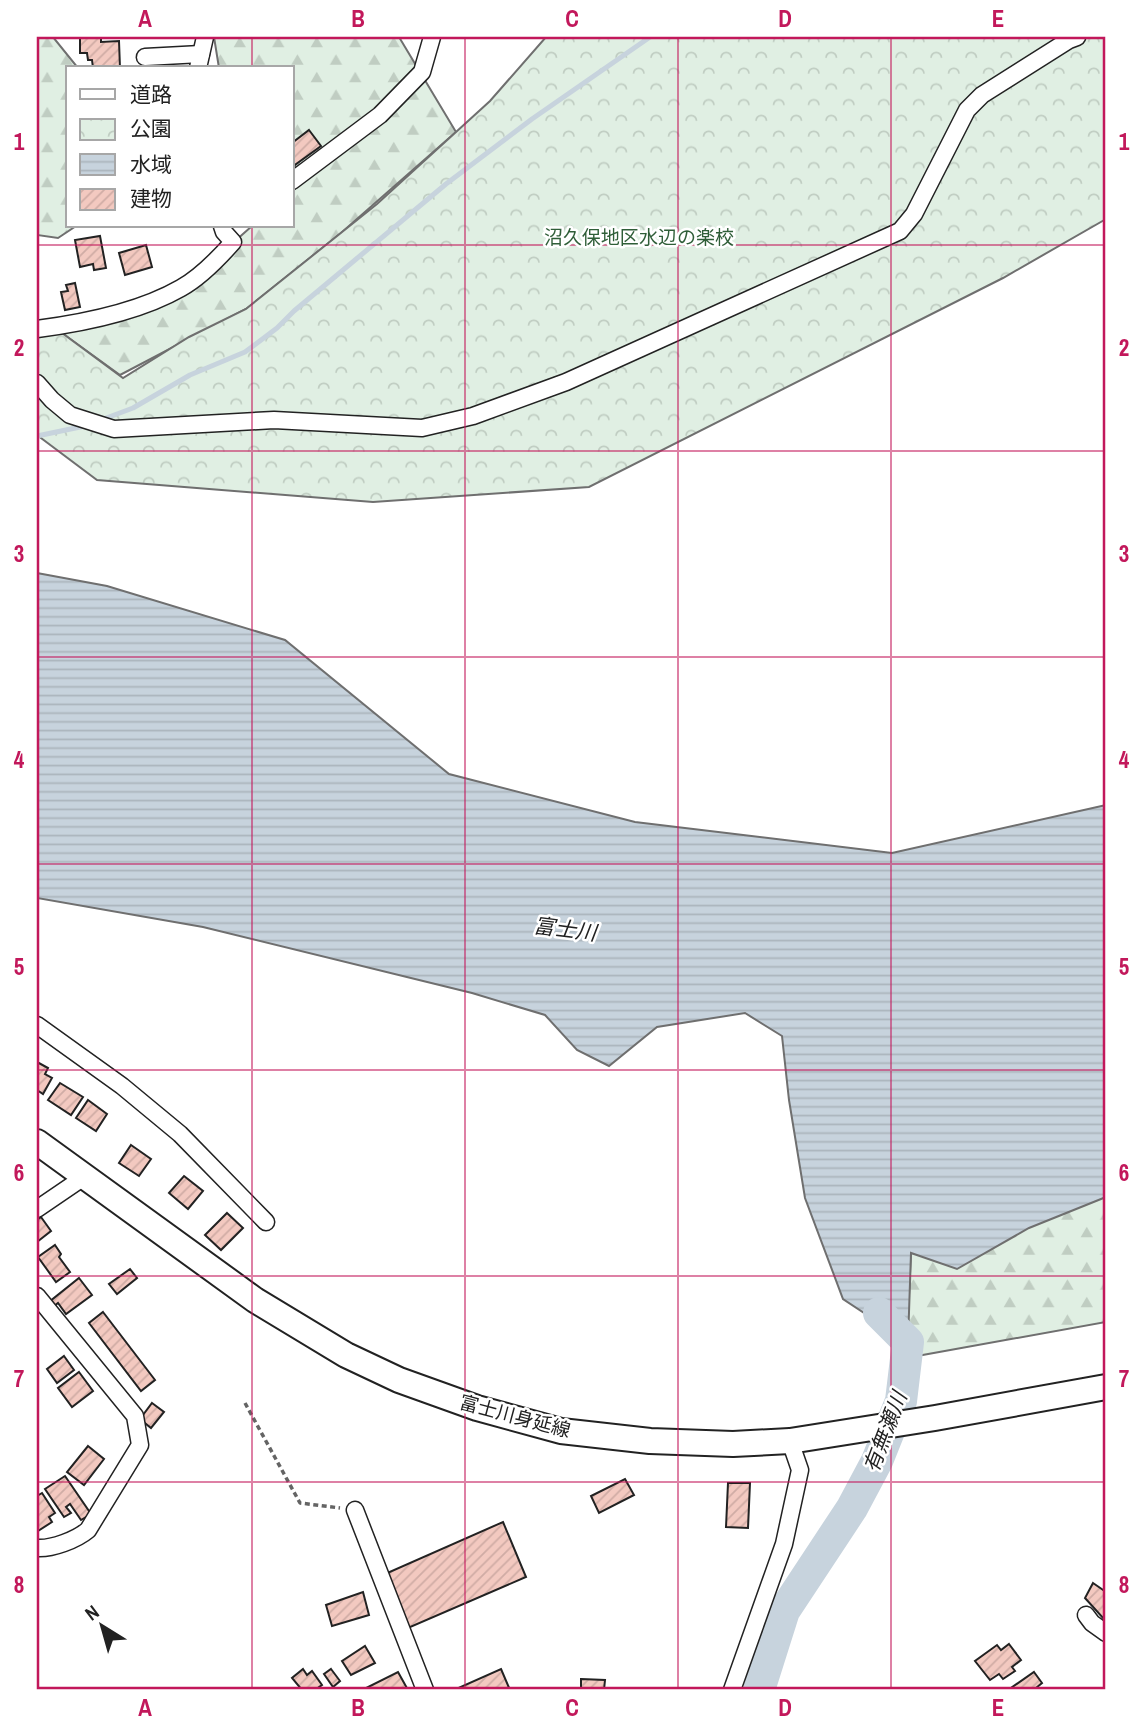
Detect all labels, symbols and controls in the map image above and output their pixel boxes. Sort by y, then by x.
text: A [138,3,152,34]
text: B [351,3,365,34]
text: C [565,3,579,34]
text: D [778,3,792,34]
text: E [992,3,1004,34]
legend [66,66,294,228]
text: 道路 [130,80,172,109]
text: 公園 [130,114,172,143]
text: 1 [14,126,25,157]
text: 1 [1119,126,1130,157]
text: 水域 [130,150,172,179]
text: 建物 [130,184,172,213]
park label: 沼久保地区水辺の楽校 [544,224,734,250]
text: 2 [14,332,24,363]
text: 2 [1119,332,1129,363]
text: 3 [14,538,24,569]
text: 3 [1119,538,1129,569]
text: 4 [14,744,25,775]
text: 4 [1119,744,1130,775]
water label: 富士川 [532,911,600,947]
text: 5 [14,951,24,982]
text: 5 [1119,951,1129,982]
text: 6 [14,1157,24,1188]
text: 6 [1119,1157,1129,1188]
text: 7 [14,1363,24,1394]
text: 7 [1119,1363,1129,1394]
water label: 有無瀬川 [856,1386,914,1476]
street label: 富士川身延線 [457,1389,573,1443]
text: 8 [14,1569,24,1600]
text: 8 [1119,1569,1129,1600]
north arrow [66,1590,136,1660]
text: N [79,1599,104,1626]
text: A [138,1692,152,1723]
text: B [351,1692,365,1723]
text: C [565,1692,579,1723]
text: D [778,1692,792,1723]
text: E [992,1692,1004,1723]

